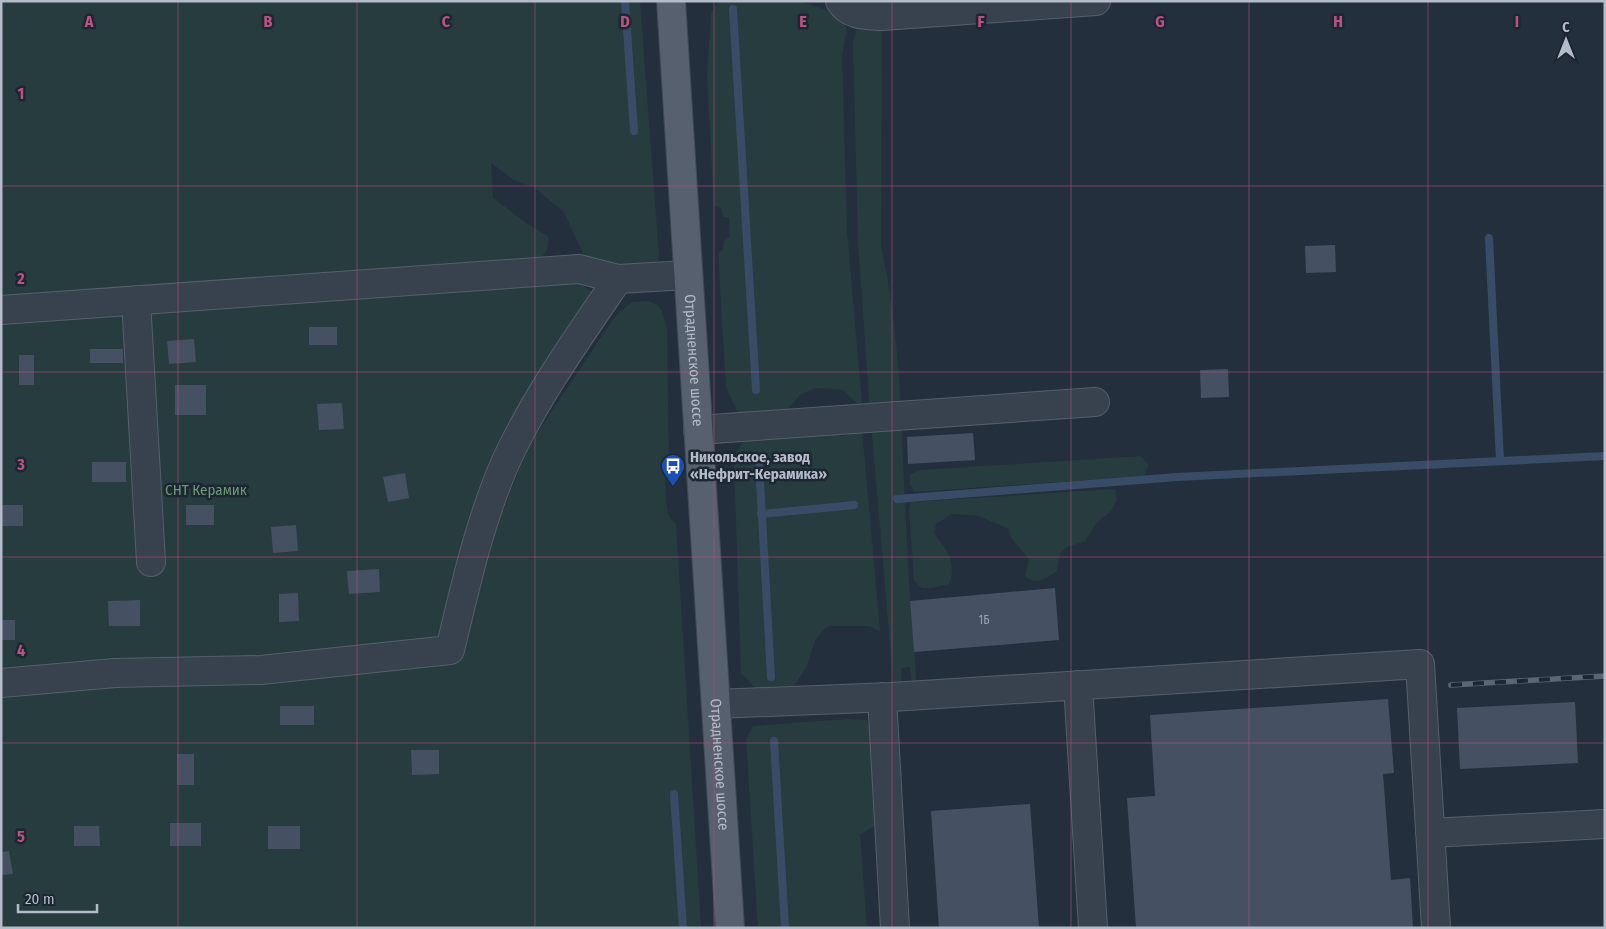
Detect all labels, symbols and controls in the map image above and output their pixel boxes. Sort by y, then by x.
text: A [84,12,94,31]
text: B [264,12,273,31]
text: C [442,12,451,31]
text: D [620,12,630,31]
text: E [799,12,807,31]
text: F [977,12,985,31]
text: G [1155,12,1165,31]
text: H [1333,12,1343,31]
text: I [1515,12,1519,31]
north arrow [1541,15,1591,65]
text: С [1562,19,1570,36]
text: 1 [18,84,24,103]
text: 2 [16,269,25,288]
street label: Отрадненское шоссе [681,294,707,427]
place label: Никольское, завод «Нефрит-Керамика» [690,448,827,483]
bus stop icon: Никольское, завод «Нефрит-Керамика» [660,453,686,487]
text: 3 [16,455,25,474]
park label: СНТ Керамик [165,481,247,499]
house number: 1Б [979,613,989,627]
text: 4 [17,641,25,660]
street label: Отрадненское шоссе [706,698,733,831]
text: 5 [17,827,25,846]
scale bar [18,882,96,914]
text: 20 m [25,890,55,908]

